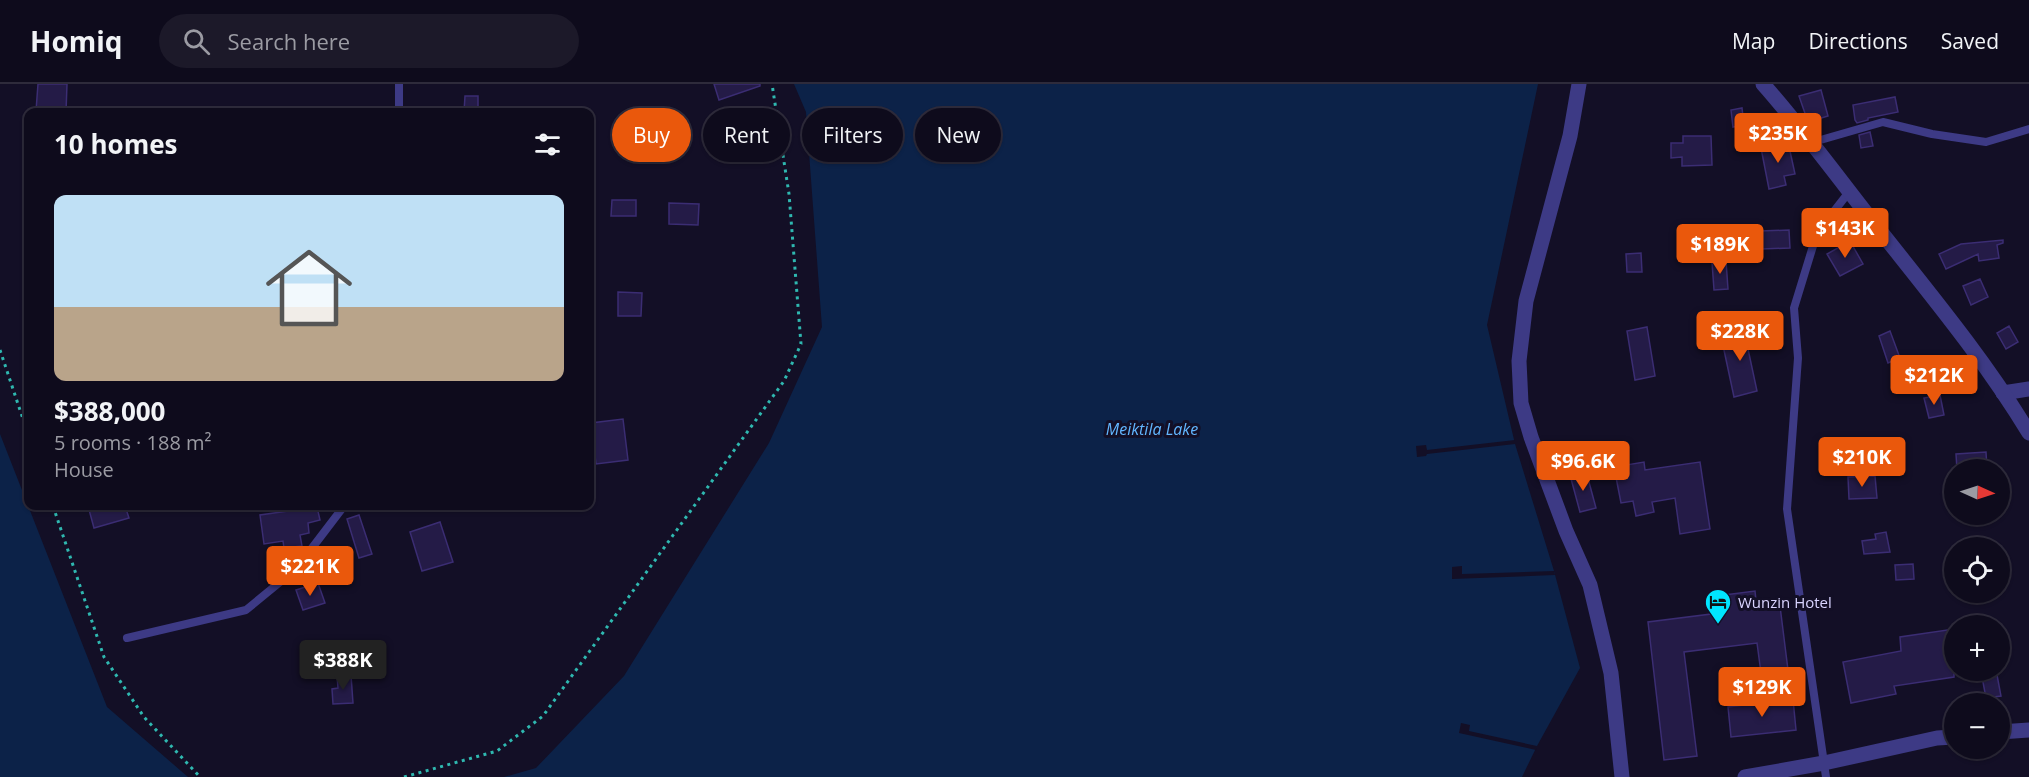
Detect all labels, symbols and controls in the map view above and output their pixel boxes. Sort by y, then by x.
search box [159,14,579,68]
text: Homiq [30,22,123,60]
icon: search [180,25,213,58]
text: Search here [228,26,350,56]
text: Map [1732,27,1775,55]
text: Directions [1808,27,1908,55]
text: Saved [1941,27,1999,55]
chip: Buy [612,108,691,162]
chip: Rent [703,108,790,162]
chip: Filters [802,108,903,162]
chip: New [915,108,1001,162]
pin: $235K [1736,113,1820,164]
text: $235K [1748,119,1808,146]
text: 10 homes [54,126,178,162]
icon: filters [531,128,564,161]
pin: $143K [1803,208,1887,259]
text: $143K [1815,214,1875,241]
pin: $189K [1678,224,1762,275]
text: $189K [1690,230,1750,257]
icon: home [255,234,363,342]
pin: $228K [1698,311,1782,362]
text: $228K [1710,317,1770,344]
pin: $212K [1892,355,1976,406]
text: $212K [1904,361,1964,388]
text: $388,000 [54,393,165,429]
water label: Meiktila Lake [1106,418,1198,440]
text: 5 rooms · 188 m² [54,429,212,456]
pin: $210K [1820,437,1904,488]
pin: $96.6K [1534,441,1632,492]
text: $210K [1832,443,1892,470]
text: $96.6K [1551,447,1615,474]
text: House [54,456,114,483]
north arrow [1944,459,2010,525]
map controls [1944,459,2010,759]
button: locate [1944,537,2010,603]
pin: $221K [268,546,352,597]
text: $221K [280,552,340,579]
hotel icon: Wunzin Hotel [1703,587,1733,625]
place label: Wunzin Hotel [1738,592,1832,612]
button: + [1944,615,2010,681]
pin: $388K [301,640,385,691]
text: $388K [313,646,373,673]
pin: $129K [1720,667,1804,718]
text: $129K [1732,673,1792,700]
button: − [1944,693,2010,759]

